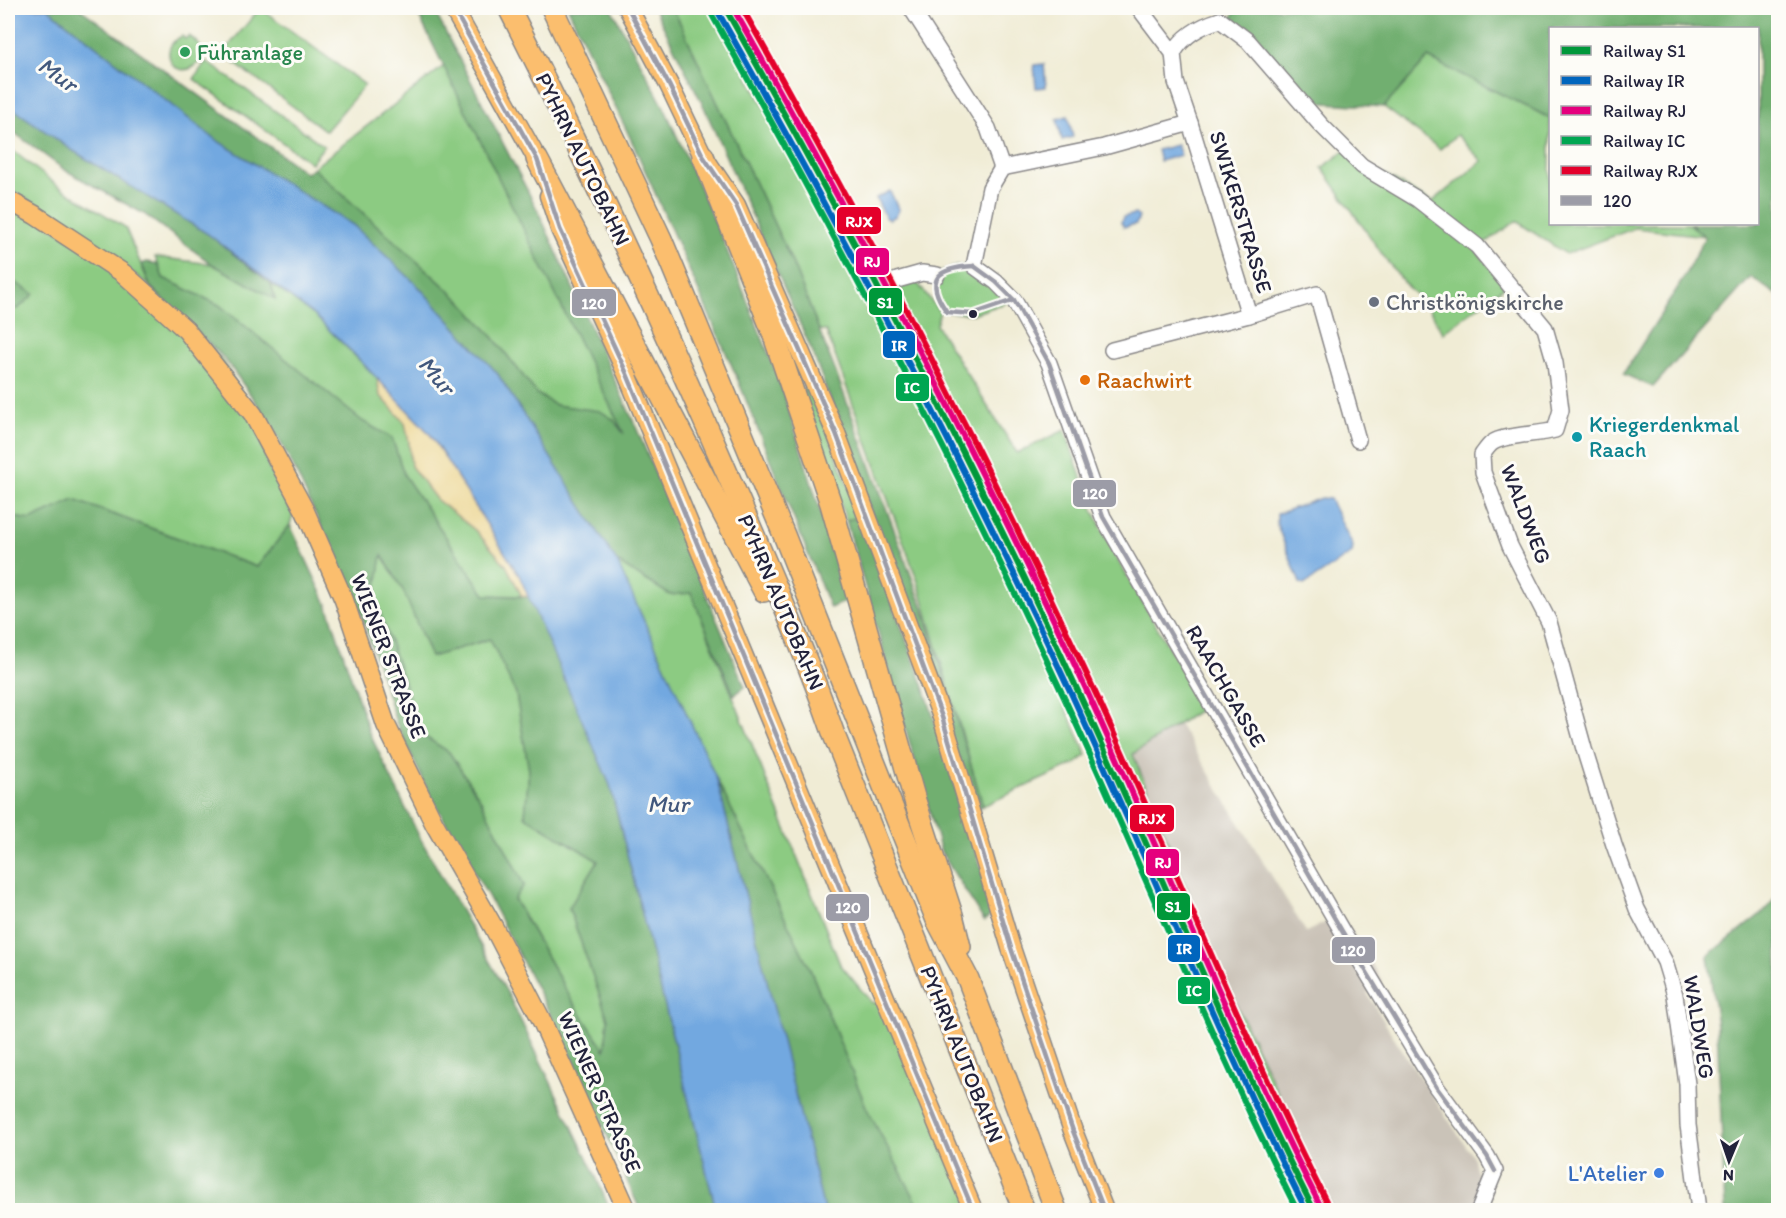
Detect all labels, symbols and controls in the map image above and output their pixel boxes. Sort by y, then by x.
legend [1549,27,1759,225]
place label: Führanlage [197,39,303,66]
text: Railway S1 [1603,40,1686,62]
marker: Führanlage [178,45,192,59]
water label: Mur [33,50,85,99]
street label: PYHRN AUTOBAHN [530,68,636,250]
text: Railway IR [1603,70,1685,92]
text: Railway RJ [1603,100,1686,122]
street label: SWIKERSTRASSE [1204,128,1278,296]
text: Railway IC [1603,130,1685,152]
text: Railway RJX [1603,160,1698,182]
text: 120 [1603,190,1632,212]
line badge: RJX [836,206,882,235]
text: RJX [845,212,873,231]
line badge: RJ [855,247,890,276]
text: RJ [863,252,881,271]
line badge: S1 [868,287,903,316]
line badge: 120 [571,288,617,317]
place label: Christkönigskirche [1386,289,1564,316]
text: S1 [877,293,894,312]
text: 120 [581,294,607,313]
marker: Christkönigskirche [1367,295,1381,309]
unlabelled marker [967,308,979,320]
line badge: IR [882,330,916,359]
text: IR [891,336,907,355]
water label: Mur [412,350,463,402]
place label: Raachwirt [1097,367,1192,394]
line badge: IC [895,373,930,402]
marker: Raachwirt [1078,373,1092,387]
text: IC [904,378,921,397]
place label: Kriegerdenkmal Raach [1589,411,1739,463]
marker: Kriegerdenkmal Raach [1570,430,1584,444]
street label: WALDWEG [1495,460,1557,568]
line badge: 120 [1072,479,1117,508]
text: 120 [1082,484,1108,503]
street label: PYHRN AUTOBAHN [732,510,830,694]
street label: WIENER STRASSE [345,570,433,742]
street label: RAACHGASSE [1180,620,1272,752]
water label: Mur [647,789,691,818]
line badge: RJX [1129,804,1175,833]
text: RJX [1138,809,1166,828]
line badge: RJ [1145,848,1180,877]
text: RJ [1154,853,1172,872]
line badge: S1 [1156,892,1191,921]
line badge: 120 [825,893,870,922]
text: S1 [1165,897,1182,916]
text: 120 [835,898,861,917]
line badge: IR [1167,934,1201,963]
line badge: 120 [1331,936,1376,964]
text: IR [1176,939,1192,958]
text: 120 [1340,941,1366,960]
street label: PYHRN AUTOBAHN [914,962,1010,1146]
street label: WALDWEG [1677,973,1721,1081]
line badge: IC [1177,976,1211,1005]
text: IC [1186,981,1203,1000]
street label: WIENER STRASSE [552,1007,648,1177]
north arrow [1699,1131,1759,1191]
place label: L'Atelier [1568,1160,1647,1187]
marker: L'Atelier [1652,1166,1666,1180]
text: N [1723,1166,1734,1185]

